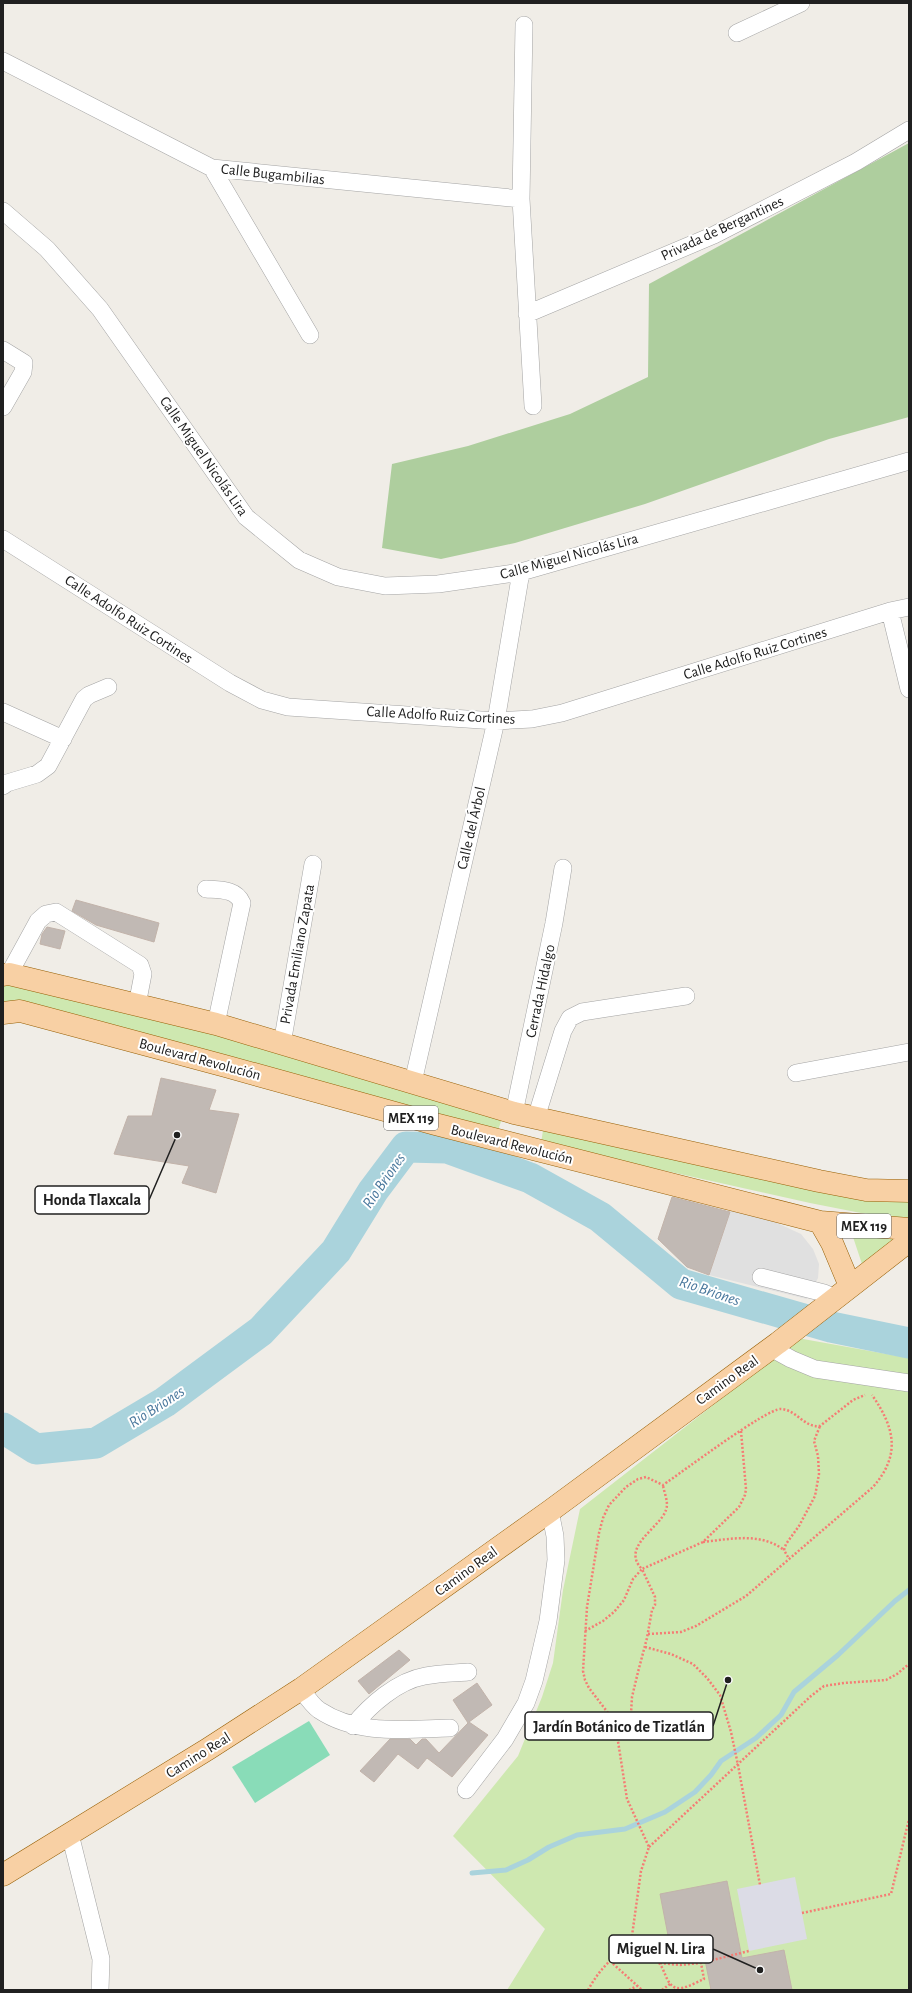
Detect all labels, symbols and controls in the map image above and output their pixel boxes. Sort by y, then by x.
street label: Calle Bugambilias [220,162,326,187]
street label: Privada de Bergantines [659,193,786,263]
street label: Calle Miguel Nicolás Lira [157,394,251,519]
street label: Calle Miguel Nicolás Lira [499,531,640,582]
street label: Calle Adolfo Ruiz Cortines [62,573,195,666]
street label: Calle Adolfo Ruiz Cortines [682,625,829,682]
street label: Calle Adolfo Ruiz Cortines [366,704,516,727]
street label: Calle del Árbol [453,785,488,871]
street label: Privada Emiliano Zapata [278,883,317,1025]
street label: Cerrada Hidalgo [523,943,558,1039]
street label: Boulevard Revolución [137,1036,262,1083]
road number: MEX 119 [384,1106,438,1130]
street label: Boulevard Revolución [449,1122,575,1167]
water label: Rio Briones [359,1150,408,1211]
callout: Honda Tlaxcala [35,1186,149,1214]
text: Honda Tlaxcala [43,1192,141,1208]
road number: MEX 119 [837,1214,891,1238]
water label: Rio Briones [677,1273,742,1309]
street label: Camino Real [693,1353,761,1408]
water label: Rio Briones [126,1383,187,1431]
street label: Camino Real [432,1544,500,1599]
callout: Jardín Botánico de Tizatlán [525,1712,713,1740]
text: Jardín Botánico de Tizatlán [533,1719,705,1735]
street label: Camino Real [163,1730,233,1781]
callout: Miguel N. Lira [609,1935,713,1963]
text: Miguel N. Lira [617,1941,705,1957]

